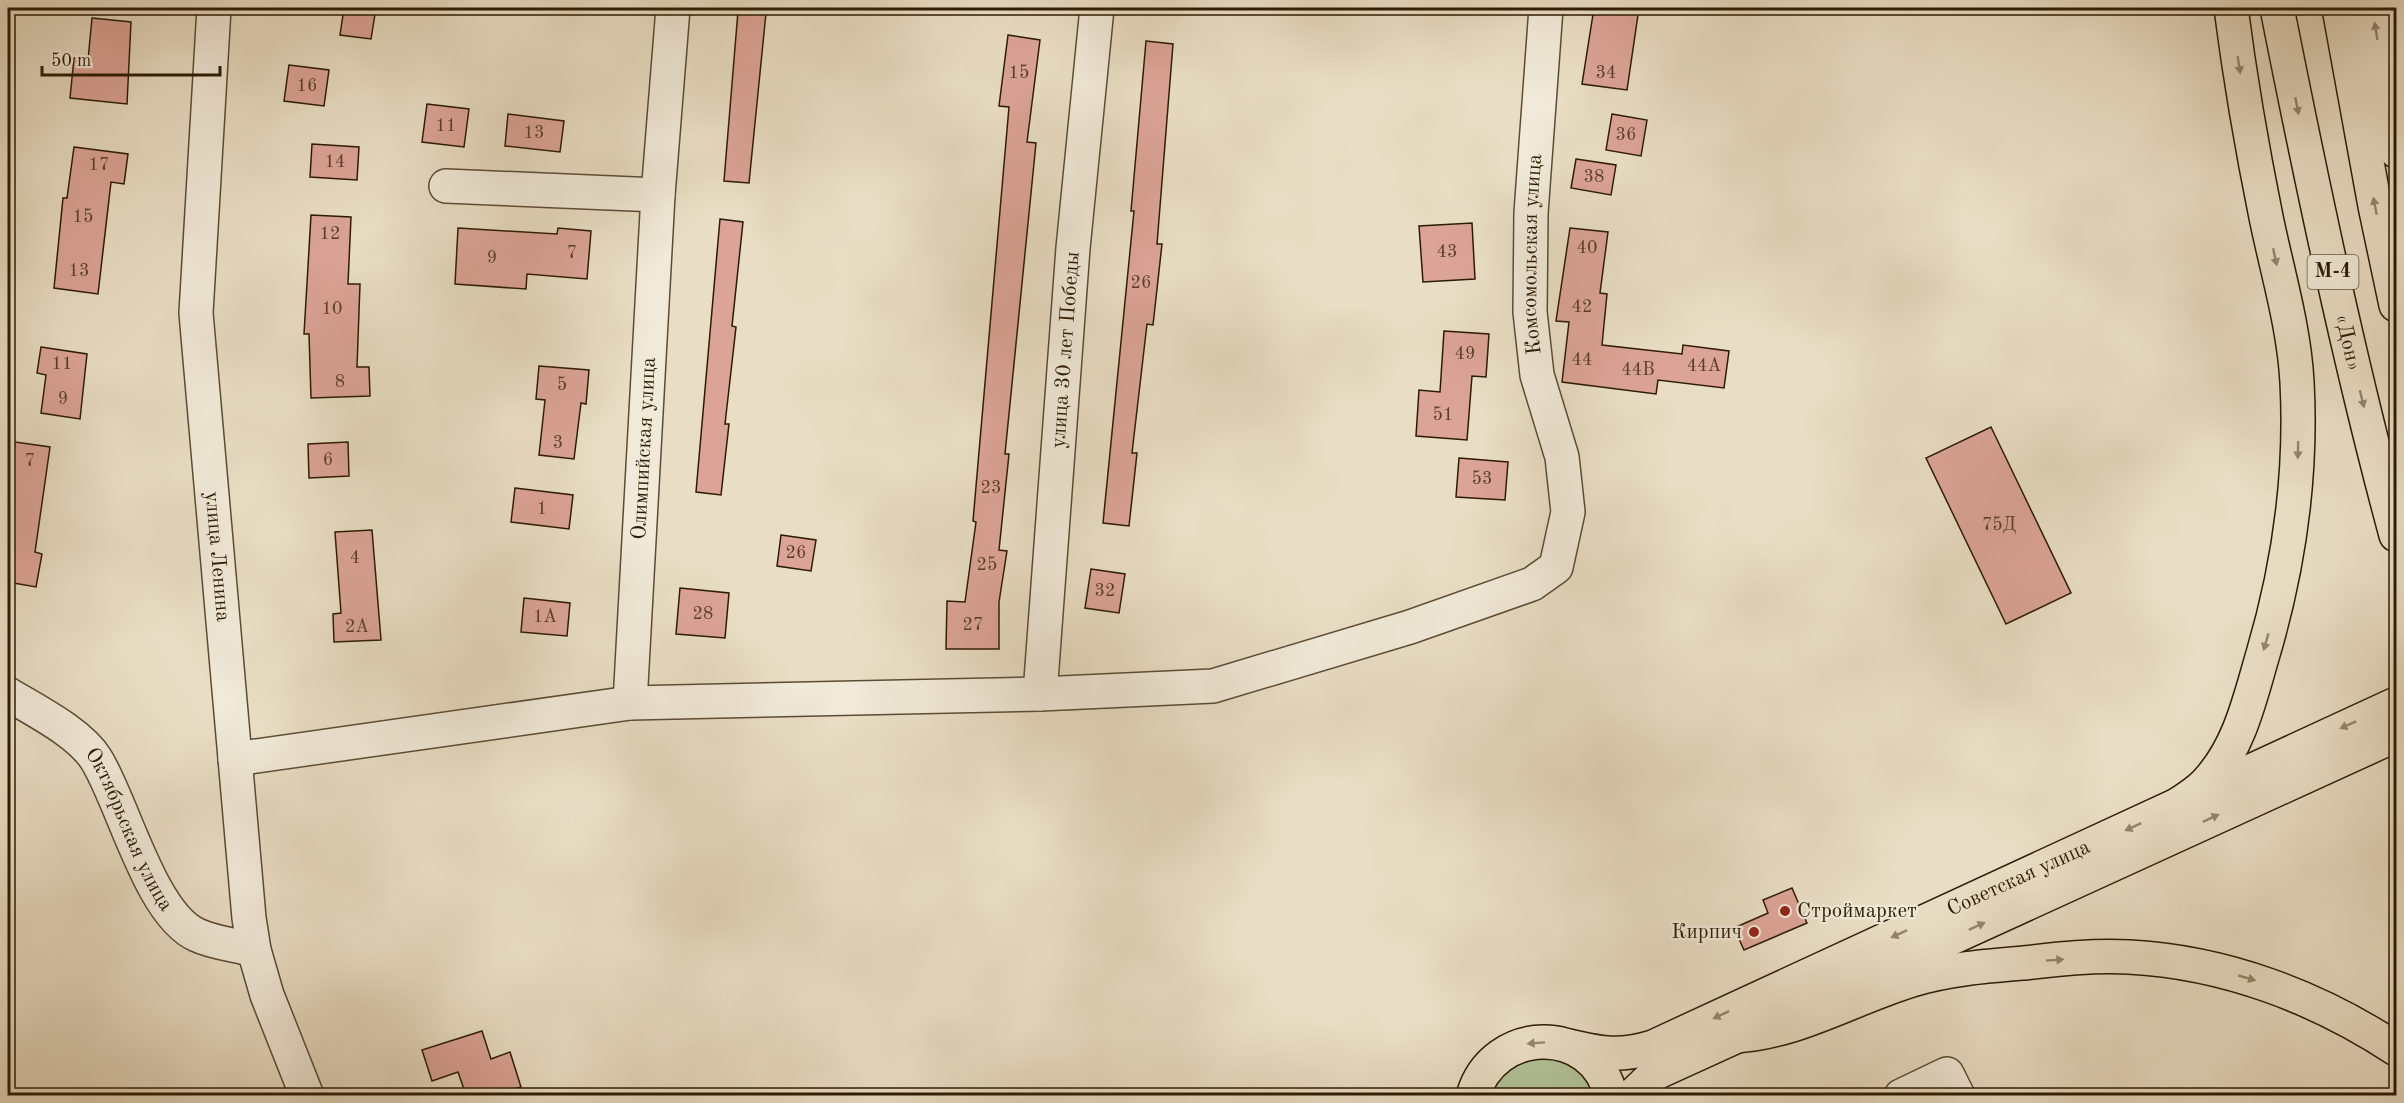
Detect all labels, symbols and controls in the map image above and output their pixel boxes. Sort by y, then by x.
one-way arrow [2372,22,2381,41]
scale bar [42,39,220,77]
text: 50 m [51,52,91,70]
one-way arrow [2234,56,2243,75]
house number: 15 [1009,64,1029,82]
house number: 34 [1596,64,1616,82]
house number: 16 [297,77,317,95]
one-way arrow [2293,97,2302,116]
house number: 11 [436,117,456,135]
house number: 13 [524,124,544,142]
house number: 36 [1616,126,1636,144]
house number: 14 [325,153,345,171]
street label: Комсомольская улица [1519,153,1546,356]
house number: 17 [89,156,109,174]
house number: 38 [1584,168,1604,186]
one-way arrow [2370,197,2379,216]
house number: 15 [73,208,93,226]
house number: 12 [320,225,340,243]
house number: 40 [1577,239,1597,257]
house number: 43 [1437,243,1457,261]
house number: 7 [567,244,577,262]
one-way arrow [2270,248,2280,266]
house number: 9 [487,249,497,267]
street label: улица 30 лет Победы [1048,251,1083,449]
road number: М-4 [2308,255,2358,289]
house number: 13 [69,262,89,280]
house number: 26 [1131,274,1151,292]
house number: 42 [1572,298,1592,316]
house number: 10 [322,300,342,318]
street label: «Дон» [2331,312,2365,373]
house number: 49 [1455,345,1475,363]
house number: 44 [1572,351,1592,369]
house number: 11 [52,355,72,373]
street label: Олимпийская улица [629,357,660,540]
house number: 44А [1687,357,1722,375]
house number: 44В [1621,361,1655,379]
house number: 8 [335,373,345,391]
house number: 5 [557,376,567,394]
house number: 9 [58,390,68,408]
one-way arrow [2358,390,2368,408]
house number: 51 [1433,406,1453,424]
house number: 3 [553,434,563,452]
one-way arrow [2293,441,2303,460]
house number: 6 [323,451,333,469]
house number: 7 [25,452,35,470]
house number: 53 [1472,470,1492,488]
house number: 23 [981,479,1001,497]
street label: улица Ленина [201,491,233,622]
house number: 1 [537,500,547,518]
house number: 75Д [1982,516,2016,534]
house number: 26 [786,544,806,562]
house number: 4 [350,549,360,567]
house number: 25 [977,556,997,574]
house number: 32 [1095,582,1115,600]
house number: 28 [693,605,713,623]
house number: 1А [533,608,557,626]
house number: 27 [963,616,983,634]
house number: 2А [345,618,369,636]
one-way arrow [2261,633,2270,651]
one-way arrow [2340,721,2357,730]
street label: Октябрьская улица [81,744,177,915]
one-way arrow [2203,814,2220,823]
one-way arrow [2125,822,2142,831]
street label: Советская улица [1944,836,2093,920]
place label: Строймаркет [1797,901,1917,922]
marker: Строймаркет [1778,904,1792,918]
one-way arrow [1968,921,1985,930]
place label: Кирпич [1671,922,1742,943]
marker: Кирпич [1747,925,1761,939]
one-way arrow [1889,929,1907,939]
one-way arrow [2045,955,2064,965]
one-way arrow [2239,974,2257,983]
one-way arrow [1713,1011,1730,1020]
one-way arrow [1527,1038,1546,1047]

